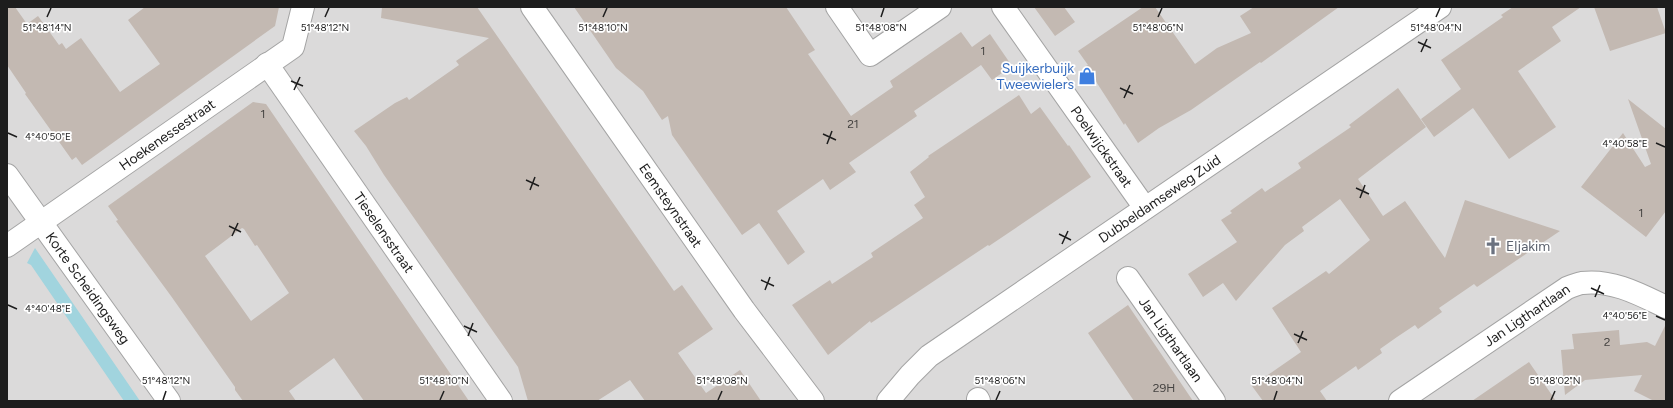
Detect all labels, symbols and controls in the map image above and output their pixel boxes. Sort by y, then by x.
text: 51°48'14"N [22,21,72,34]
text: 51°48'12"N [301,21,349,34]
text: 51°48'10"N [578,21,628,34]
text: 51°48'08"N [855,21,907,34]
text: 51°48'06"N [1133,21,1183,34]
text: 51°48'04"N [1410,21,1462,34]
house number: 1 [981,44,985,58]
place label: Suijkerbuijk Tweewielers [997,60,1074,93]
shop icon: Suijkerbuijk Tweewielers [1077,66,1097,86]
street label: Hoekenessestraat [116,95,218,174]
street label: Poelwijckstraat [1067,103,1136,191]
house number: 1 [261,107,265,121]
house number: 21 [847,117,859,131]
text: 4°40'50"E [25,130,71,143]
text: 4°40'58"E [1602,137,1648,150]
street label: Dubbeldamseweg Zuid [1095,151,1224,246]
street label: Eemsteynstraat [636,160,706,250]
street label: Tieselensstraat [350,189,418,276]
house number: 1 [1639,206,1643,220]
street label: Korte Scheidingsweg [42,229,134,347]
church icon: Eljakim [1483,236,1503,256]
place label: Eljakim [1506,238,1550,255]
street label: Jan Ligthartlaan [1481,280,1573,350]
street label: Jan Ligthartlaan [1135,294,1207,385]
text: 4°40'48"E [25,302,71,315]
text: 4°40'56"E [1602,309,1648,322]
house number: 2 [1604,335,1610,349]
text: 51°48'12"N [142,374,190,387]
text: 51°48'10"N [419,374,469,387]
text: 51°48'08"N [696,374,748,387]
text: 51°48'06"N [975,374,1025,387]
text: 51°48'04"N [1251,374,1303,387]
text: 51°48'02"N [1530,374,1580,387]
house number: 29H [1153,381,1175,395]

